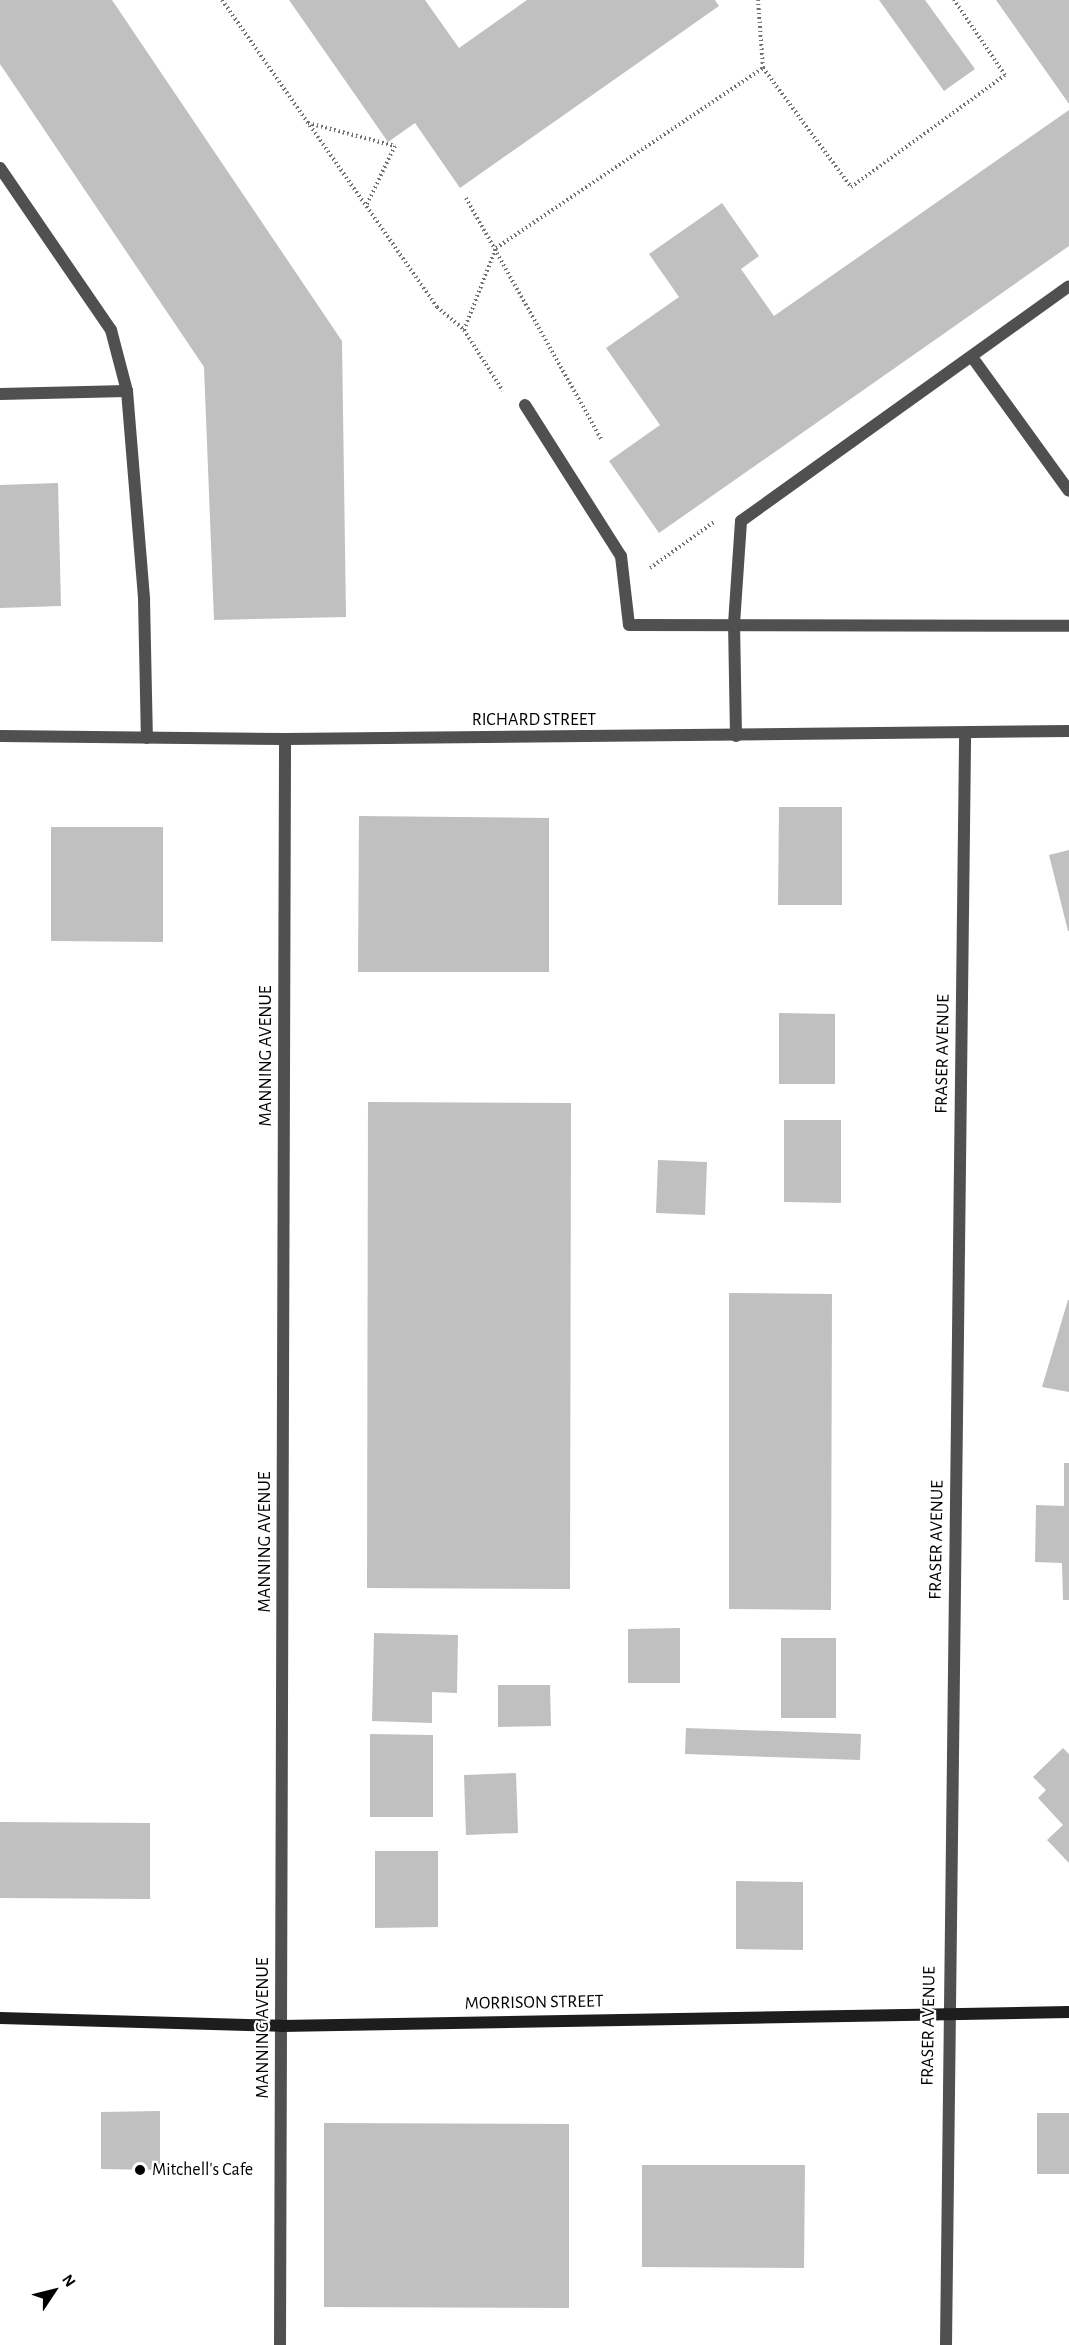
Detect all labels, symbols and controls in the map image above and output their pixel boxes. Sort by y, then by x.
street label: RICHARD STREET [472,709,596,731]
street label: MANNING AVENUE [255,986,277,1126]
street label: FRASER AVENUE [931,994,955,1114]
street label: MANNING AVENUE [254,1472,276,1612]
street label: FRASER AVENUE [925,1480,949,1600]
street label: MANNING AVENUE [252,1958,274,2098]
street label: FRASER AVENUE [917,1966,941,2086]
street label: MORRISON STREET [464,1991,604,2015]
place label: Mitchell's Cafe [152,2159,253,2181]
marker: Mitchell's Cafe [133,2163,147,2177]
north arrow [24,2261,84,2321]
text: N [59,2272,78,2290]

